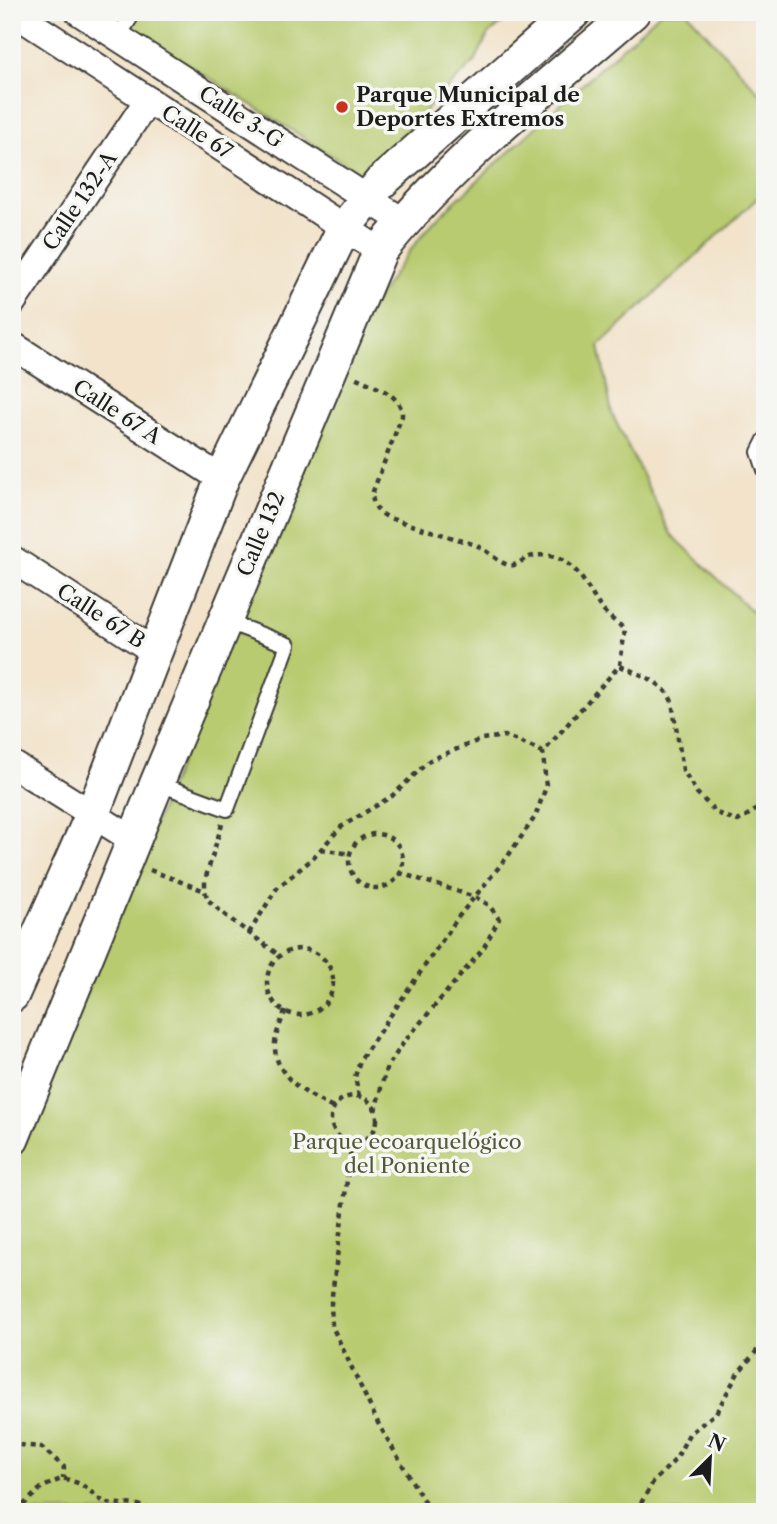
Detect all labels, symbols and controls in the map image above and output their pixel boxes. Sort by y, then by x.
street label: Calle 3-G [195,80,288,153]
place label: Parque Municipal de Deportes Extremos [356,82,580,131]
street label: Calle 67 [157,99,238,164]
marker: Parque Municipal de Deportes Extremos [334,99,350,115]
street label: Calle 132-A [37,146,122,255]
street label: Calle 67 A [69,374,166,449]
street label: Calle 132 [232,488,290,580]
street label: Calle 67 B [53,578,150,653]
park label: Parque ecoarquelógico del Poniente [292,1129,522,1178]
north arrow [676,1422,746,1492]
text: N [704,1429,729,1457]

